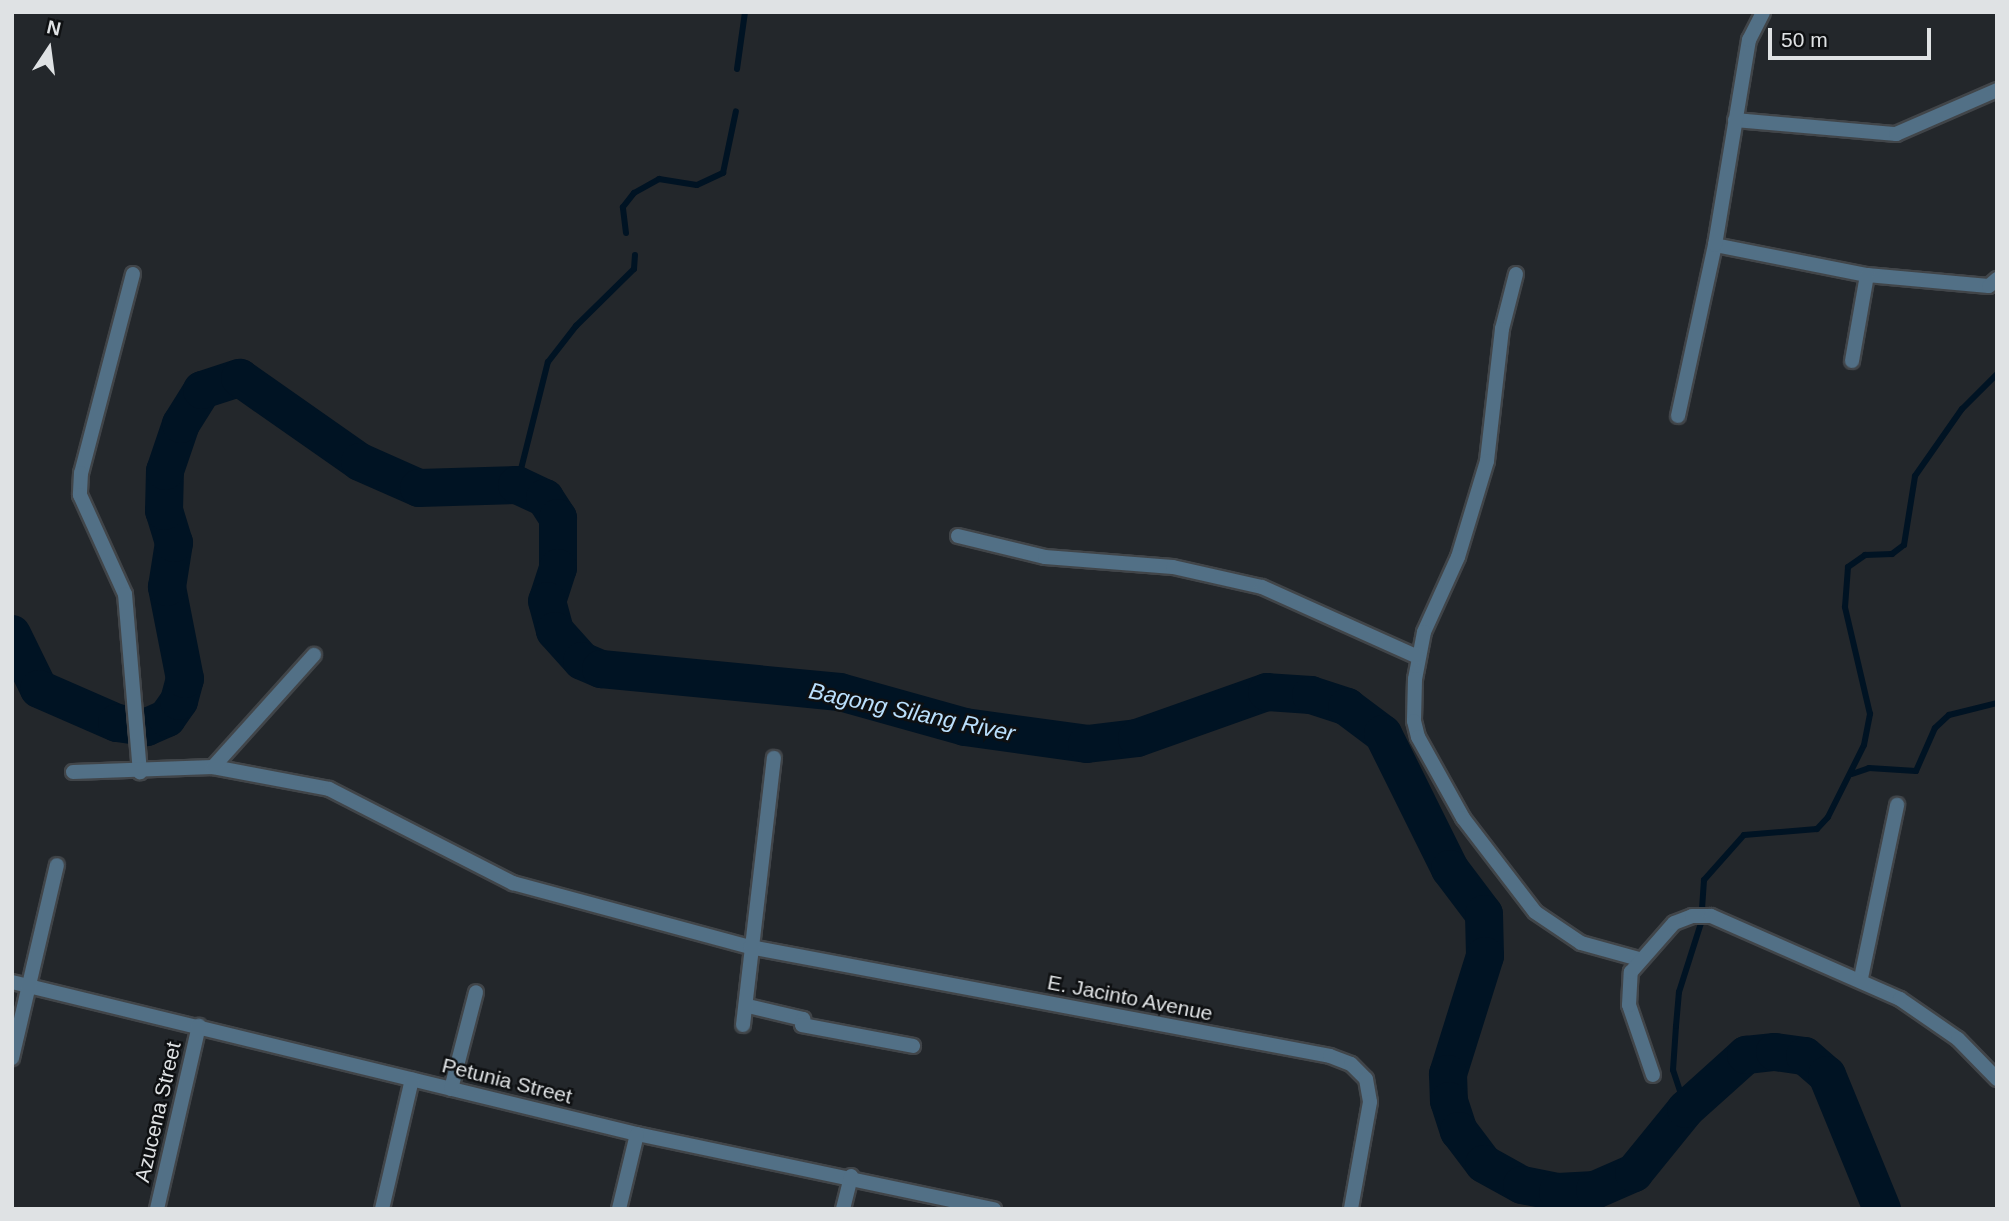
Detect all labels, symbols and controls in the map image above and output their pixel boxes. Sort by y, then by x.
north arrow [14,14,84,84]
scale bar [1771,14,1934,58]
text: N [45,16,63,40]
text: 50 m [1781,28,1828,51]
water label: Bagong Silang River [807,677,1017,747]
street label: E. Jacinto Avenue [1045,970,1215,1026]
street label: Azucena Street [130,1039,186,1185]
street label: Petunia Street [439,1053,575,1109]

